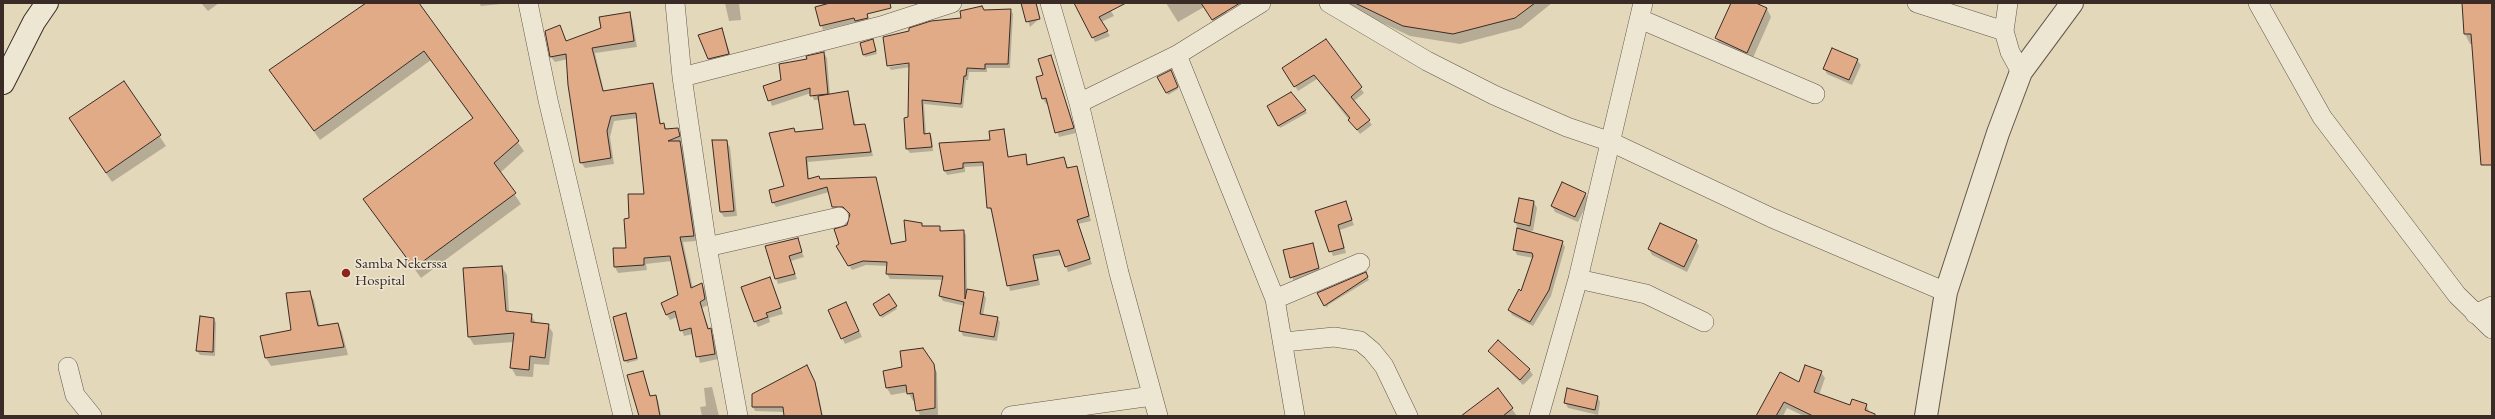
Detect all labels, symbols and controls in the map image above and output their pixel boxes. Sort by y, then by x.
place label: Samba Nekerssa Hospital [355,255,447,290]
marker: Samba Nekerssa Hospital [340,267,352,279]

